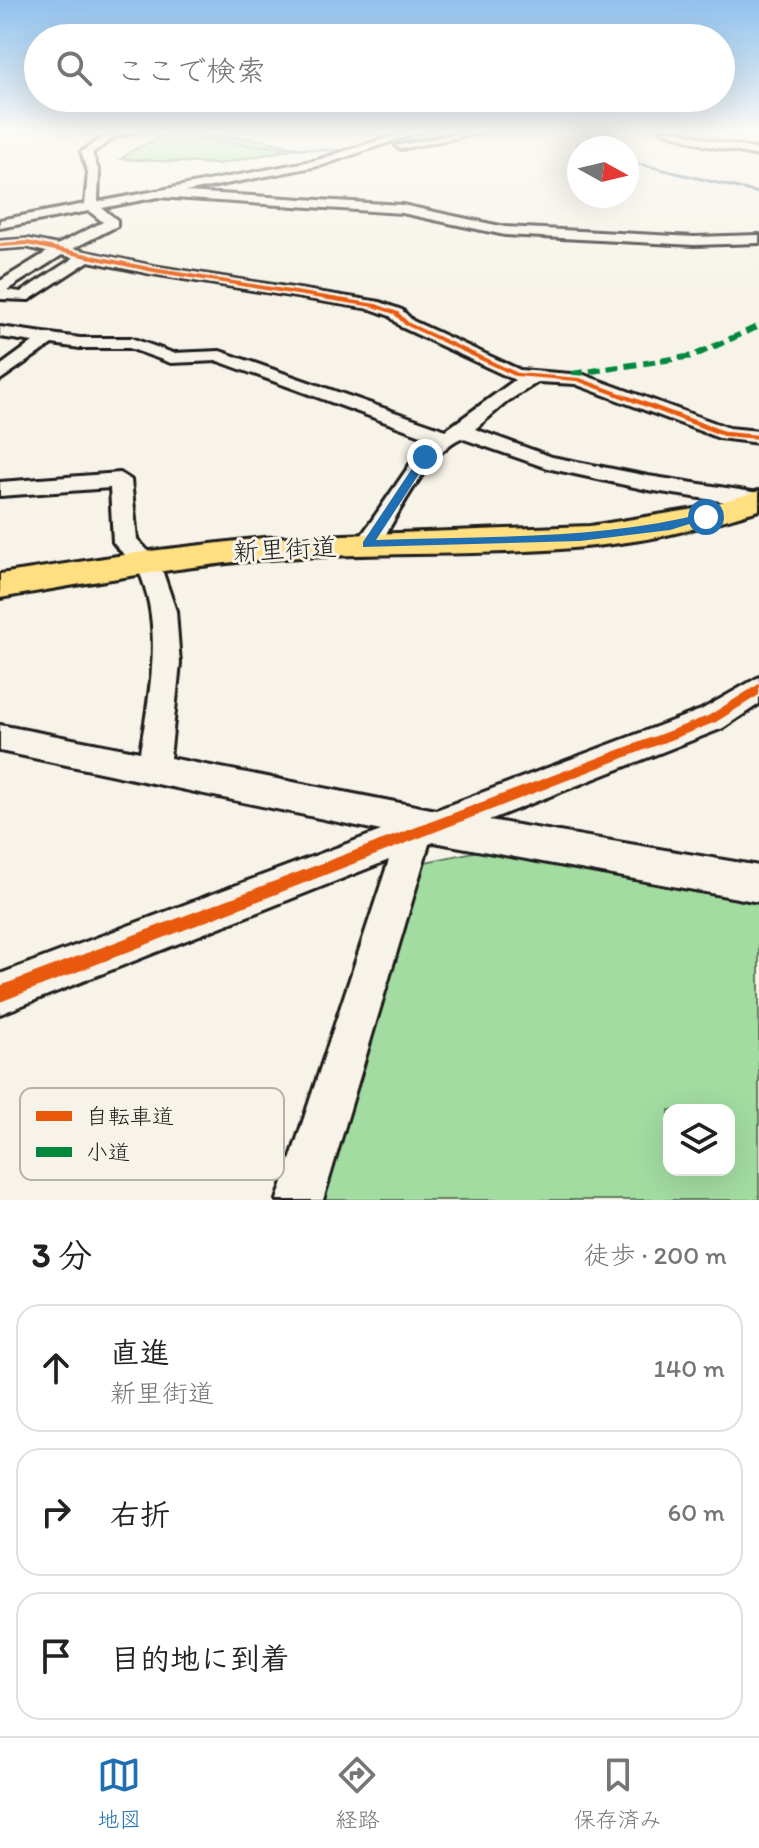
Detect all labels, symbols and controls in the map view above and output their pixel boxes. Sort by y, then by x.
search box [24,24,735,112]
icon: search [52,46,96,90]
text: ここで検索 [116,52,266,89]
north arrow [567,136,639,208]
route end [407,439,443,475]
route start [688,499,724,535]
street label: 新里街道 [232,530,338,568]
legend [20,1088,284,1180]
text: 自転車道 [86,1103,174,1130]
map controls [663,1104,735,1176]
button: layers [663,1104,735,1176]
text: 小道 [86,1139,130,1166]
text: 3 分 [32,1235,92,1276]
text: 徒歩 · 200 m [584,1239,727,1271]
text: 直進 [110,1334,170,1371]
icon: ahead [34,1346,78,1390]
text: 140 m [654,1352,725,1384]
text: 新里街道 [110,1377,214,1409]
icon: right [34,1490,78,1534]
text: 右折 [110,1496,170,1533]
text: 60 m [668,1496,725,1528]
icon: arrive [34,1634,78,1678]
text: 目的地に到着 [110,1640,290,1677]
tab: 地図 [97,1753,141,1833]
tab: 経路 [335,1753,380,1833]
tab: 保存済み [574,1753,662,1833]

